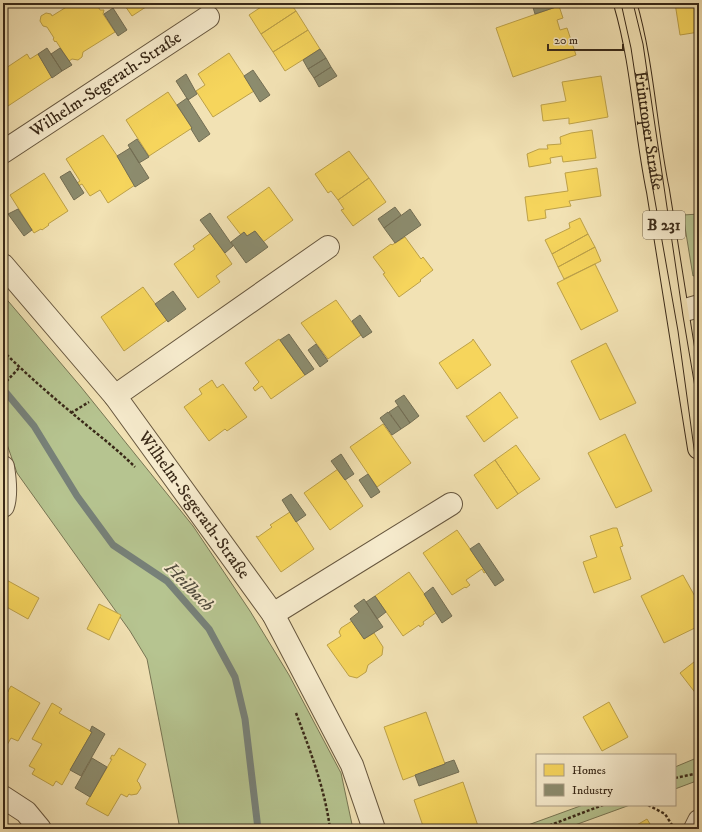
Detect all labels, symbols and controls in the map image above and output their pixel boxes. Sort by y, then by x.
street label: Wilhelm-Segerath-Straße [25,26,186,143]
scale bar [548,26,623,52]
text: 20 m [554,33,578,48]
street label: Frintroper Straße [629,70,669,192]
road number: B 231 [643,211,685,239]
street label: Wilhelm-Segerath-Straße [133,426,255,583]
water label: Heilbach [159,557,218,616]
legend [536,754,676,806]
text: Homes [572,763,606,778]
text: Industry [572,783,613,798]

